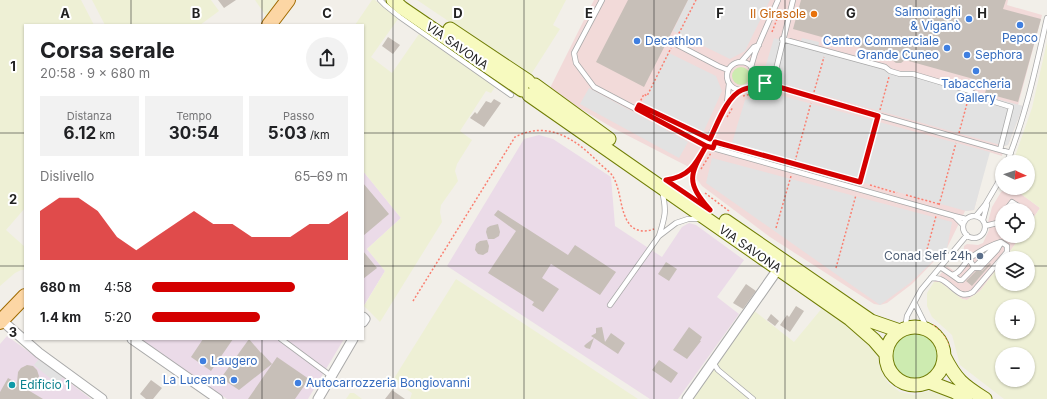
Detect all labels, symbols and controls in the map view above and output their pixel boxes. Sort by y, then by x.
place label: Salmoiraghi & Viganò [894,4,961,33]
text: A [60,5,70,21]
text: B [192,5,201,21]
text: C [322,5,332,21]
text: D [453,5,463,21]
text: E [585,5,593,21]
text: F [716,5,724,21]
text: G [846,5,856,21]
text: H [977,5,987,21]
place label: Il Girasole [750,6,806,21]
marker: Il Girasole [809,9,819,19]
marker: Salmoiraghi & Viganò [964,14,974,24]
street label: VIA SAVONA [423,19,491,73]
marker: Pepco [1015,20,1025,30]
place label: Pepco [1002,30,1038,45]
place label: Decathlon [645,33,703,48]
place label: Centro Commerciale Grande Cuneo [823,33,939,62]
marker: Decathlon [632,36,642,46]
text: Corsa serale [40,37,175,63]
button: share [306,37,348,79]
marker: Centro Commerciale Grande Cuneo [942,43,952,53]
place label: Sephora [975,47,1023,62]
marker: Sephora [962,50,972,60]
text: 1 [10,58,16,74]
text: 20:58 · 9 × 680 m [40,65,150,81]
pin [748,66,782,100]
marker: Tabaccheria Gallery [971,66,981,76]
icon: arrive [754,72,776,94]
place label: Tabaccheria Gallery [941,76,1011,105]
text: Distanza [67,109,112,123]
text: Tempo [176,109,212,123]
text: Passo [283,109,314,123]
text: 6.12 [64,123,96,143]
text: 30:54 [169,123,219,143]
text: 5:03 [268,123,307,143]
text: km [96,128,115,142]
text: /km [307,128,330,142]
north arrow [995,155,1035,195]
map controls [995,155,1035,387]
text: Dislivello [40,168,94,184]
text: 65–69 m [294,168,348,184]
text: 2 [9,191,17,207]
button: locate [995,203,1035,243]
street label: VIA SAVONA [716,222,784,276]
place label: Conad Self 24h [884,248,972,263]
marker: Conad Self 24h [975,251,985,261]
button: layers [995,251,1035,291]
text: 680 m [40,279,81,295]
text: 4:58 [104,279,132,295]
button: + [995,299,1035,339]
text: 1.4 km [40,309,81,325]
text: 5:20 [104,309,132,325]
text: 3 [9,324,17,340]
button: − [995,347,1035,387]
place label: Laugero [211,353,258,368]
marker: Laugero [198,356,208,366]
place label: La Lucerna [163,372,226,387]
marker: La Lucerna [229,375,239,385]
place label: Autocarrozzeria Bongiovanni [306,375,470,390]
place label: Edificio 1 [20,377,70,392]
marker: Autocarrozzeria Bongiovanni [293,378,303,388]
marker: Edificio 1 [7,380,17,390]

